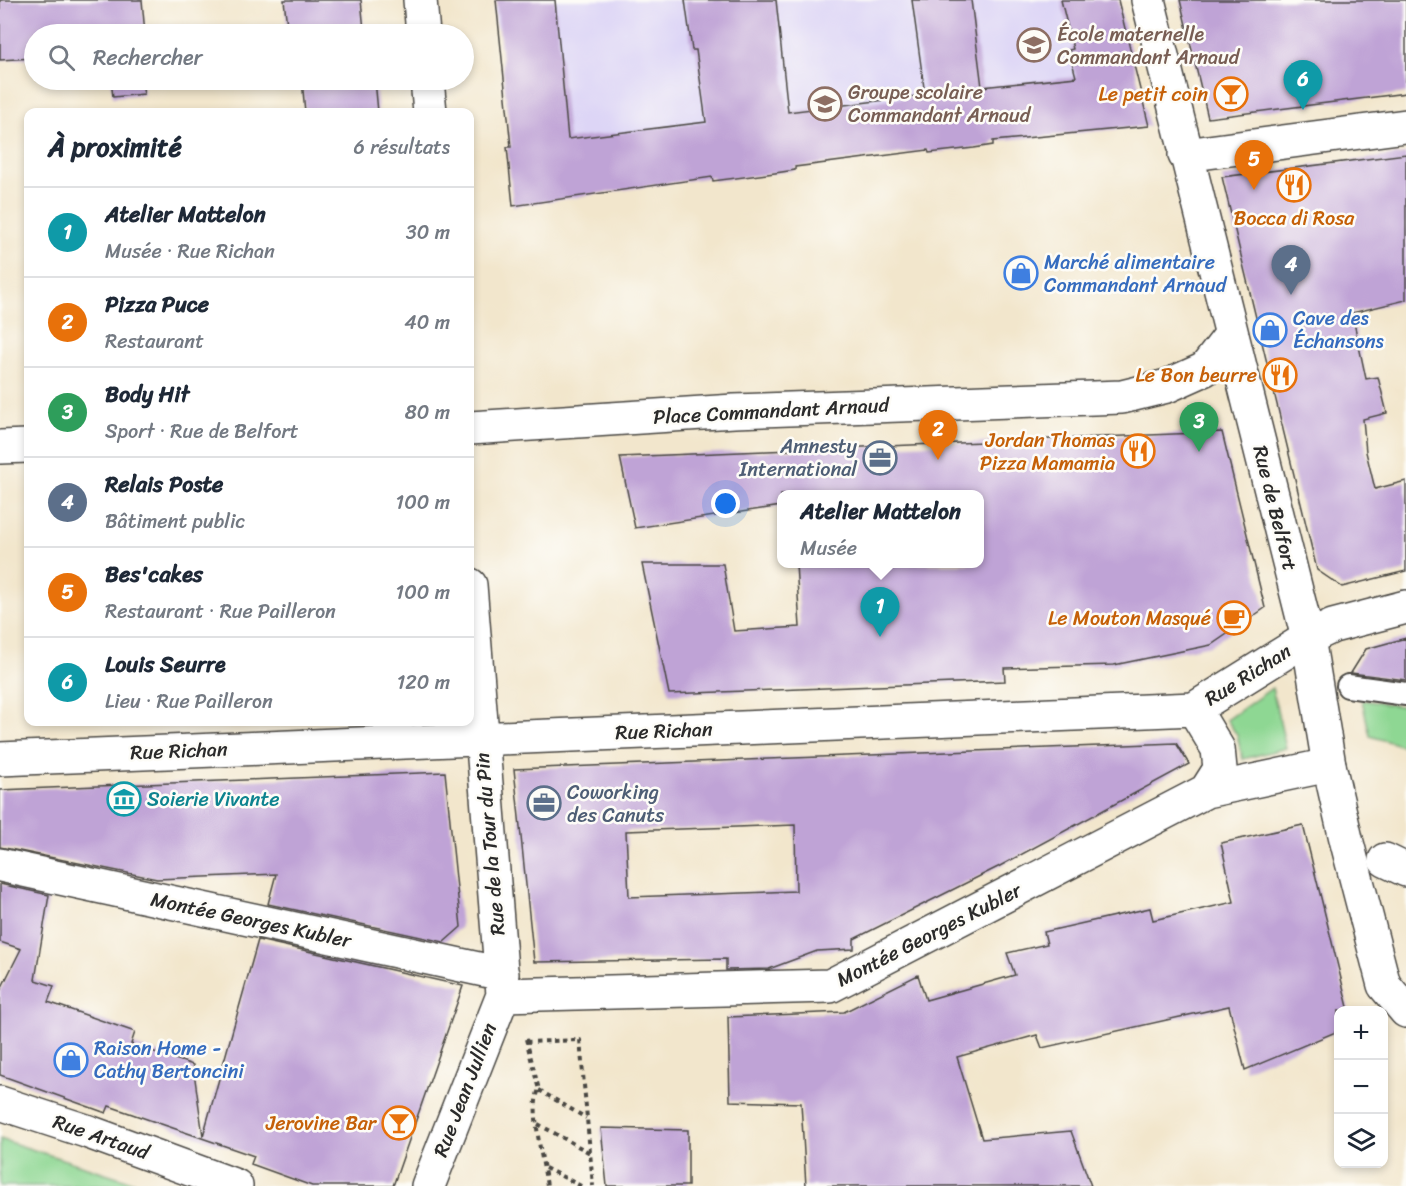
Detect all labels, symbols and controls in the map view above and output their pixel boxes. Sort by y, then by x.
place label: École maternelle Commandant Arnaud [1057,17,1241,75]
search box [24,24,474,90]
school or university icon: École maternelle Commandant Arnaud [1016,27,1052,63]
text: Rechercher [93,38,203,77]
icon: search [45,41,78,74]
pin: 6 [1284,60,1322,110]
place label: Groupe scolaire Commandant Arnaud [848,75,1032,133]
bar icon: Le petit coin [1213,76,1249,112]
place label: Le petit coin [1098,77,1208,112]
school or university icon: Groupe scolaire Commandant Arnaud [807,86,843,122]
text: À proximité [48,124,182,170]
text: 6 résultats [354,130,450,165]
pin: 5 [1234,140,1274,190]
restaurant icon: Bocca di Rosa [1276,167,1312,203]
text: Atelier Mattelon [105,195,266,234]
place label: Bocca di Rosa [1234,201,1355,236]
text: 1 [63,215,72,250]
text: 30 m [406,215,450,250]
text: Musée · Rue Richan [105,234,275,269]
place label: Marché alimentaire Commandant Arnaud [1044,245,1228,303]
pin: 4 [1272,246,1310,295]
shop icon: Marché alimentaire Commandant Arnaud [1003,255,1039,291]
text: Pizza Puce [105,285,209,324]
place label: Cave des Échansons [1293,301,1385,359]
text: 2 [62,305,73,340]
text: 40 m [404,305,450,340]
shop icon: Cave des Échansons [1252,312,1288,348]
text: Restaurant [105,324,204,359]
restaurant icon: Le Bon beurre [1262,357,1298,393]
place label: Le Bon beurre [1136,358,1257,393]
text: Body Hit [105,375,189,414]
street label: Place Commandant Arnaud [652,387,891,435]
text: 3 [62,395,73,430]
text: 80 m [405,395,450,430]
pin: 3 [1180,402,1218,452]
pin: 2 [918,410,958,460]
text: Sport · Rue de Belfort [105,414,298,449]
place label: Jordan Thomas Pizza Mamamia [980,423,1116,481]
place label: Amnesty International [738,429,858,487]
restaurant icon: Jordan Thomas Pizza Mamamia [1120,433,1156,469]
office icon: Amnesty International [862,440,898,476]
street label: Rue de Belfort [1243,442,1308,575]
text: Relais Poste [105,465,223,504]
text: 4 [61,485,74,520]
text: 100 m [396,485,450,520]
your location [711,489,740,518]
popup [777,490,984,568]
text: Atelier Mattelon [800,492,961,531]
text: Bâtiment public [105,504,246,539]
text: Musée [800,531,857,566]
text: Bes'cakes [105,555,203,594]
text: 5 [61,575,74,610]
text: 100 m [396,575,450,610]
pin: 1 [860,588,900,637]
text: Restaurant · Rue Pailleron [105,594,336,629]
cafe icon: Le Mouton Masqué [1216,600,1252,636]
place label: Le Mouton Masqué [1048,601,1211,636]
street label: Rue Richan [1197,634,1299,716]
text: Louis Seurre [105,645,226,684]
text: 6 [62,665,73,700]
text: 120 m [397,665,450,700]
text: Lieu · Rue Pailleron [105,684,273,719]
street label: Rue Richan [615,712,713,750]
street label: Rue Richan [130,732,228,770]
street label: Rue de la Tour du Pin [465,751,515,937]
place label: Coworking des Canuts [567,775,665,833]
museum icon: Soierie Vivante [106,781,142,817]
place label: Soierie Vivante [147,782,280,817]
office icon: Coworking des Canuts [526,785,562,821]
street label: Montée Georges Kubler [830,873,1029,997]
street label: Montée Georges Kubler [148,882,355,958]
map controls [1334,1006,1388,1168]
button: + [1334,1006,1388,1060]
street label: Rue Jean Jullien [423,1017,507,1162]
place label: Raison Home - Cathy Bertoncini [94,1031,245,1089]
shop icon: Raison Home - Cathy Bertoncini [53,1042,89,1078]
button: − [1334,1060,1388,1114]
street label: Rue Artaud [48,1104,155,1170]
bar icon: Jerovine Bar [381,1105,417,1141]
place label: Jerovine Bar [265,1106,378,1141]
button: layers [1334,1114,1388,1168]

